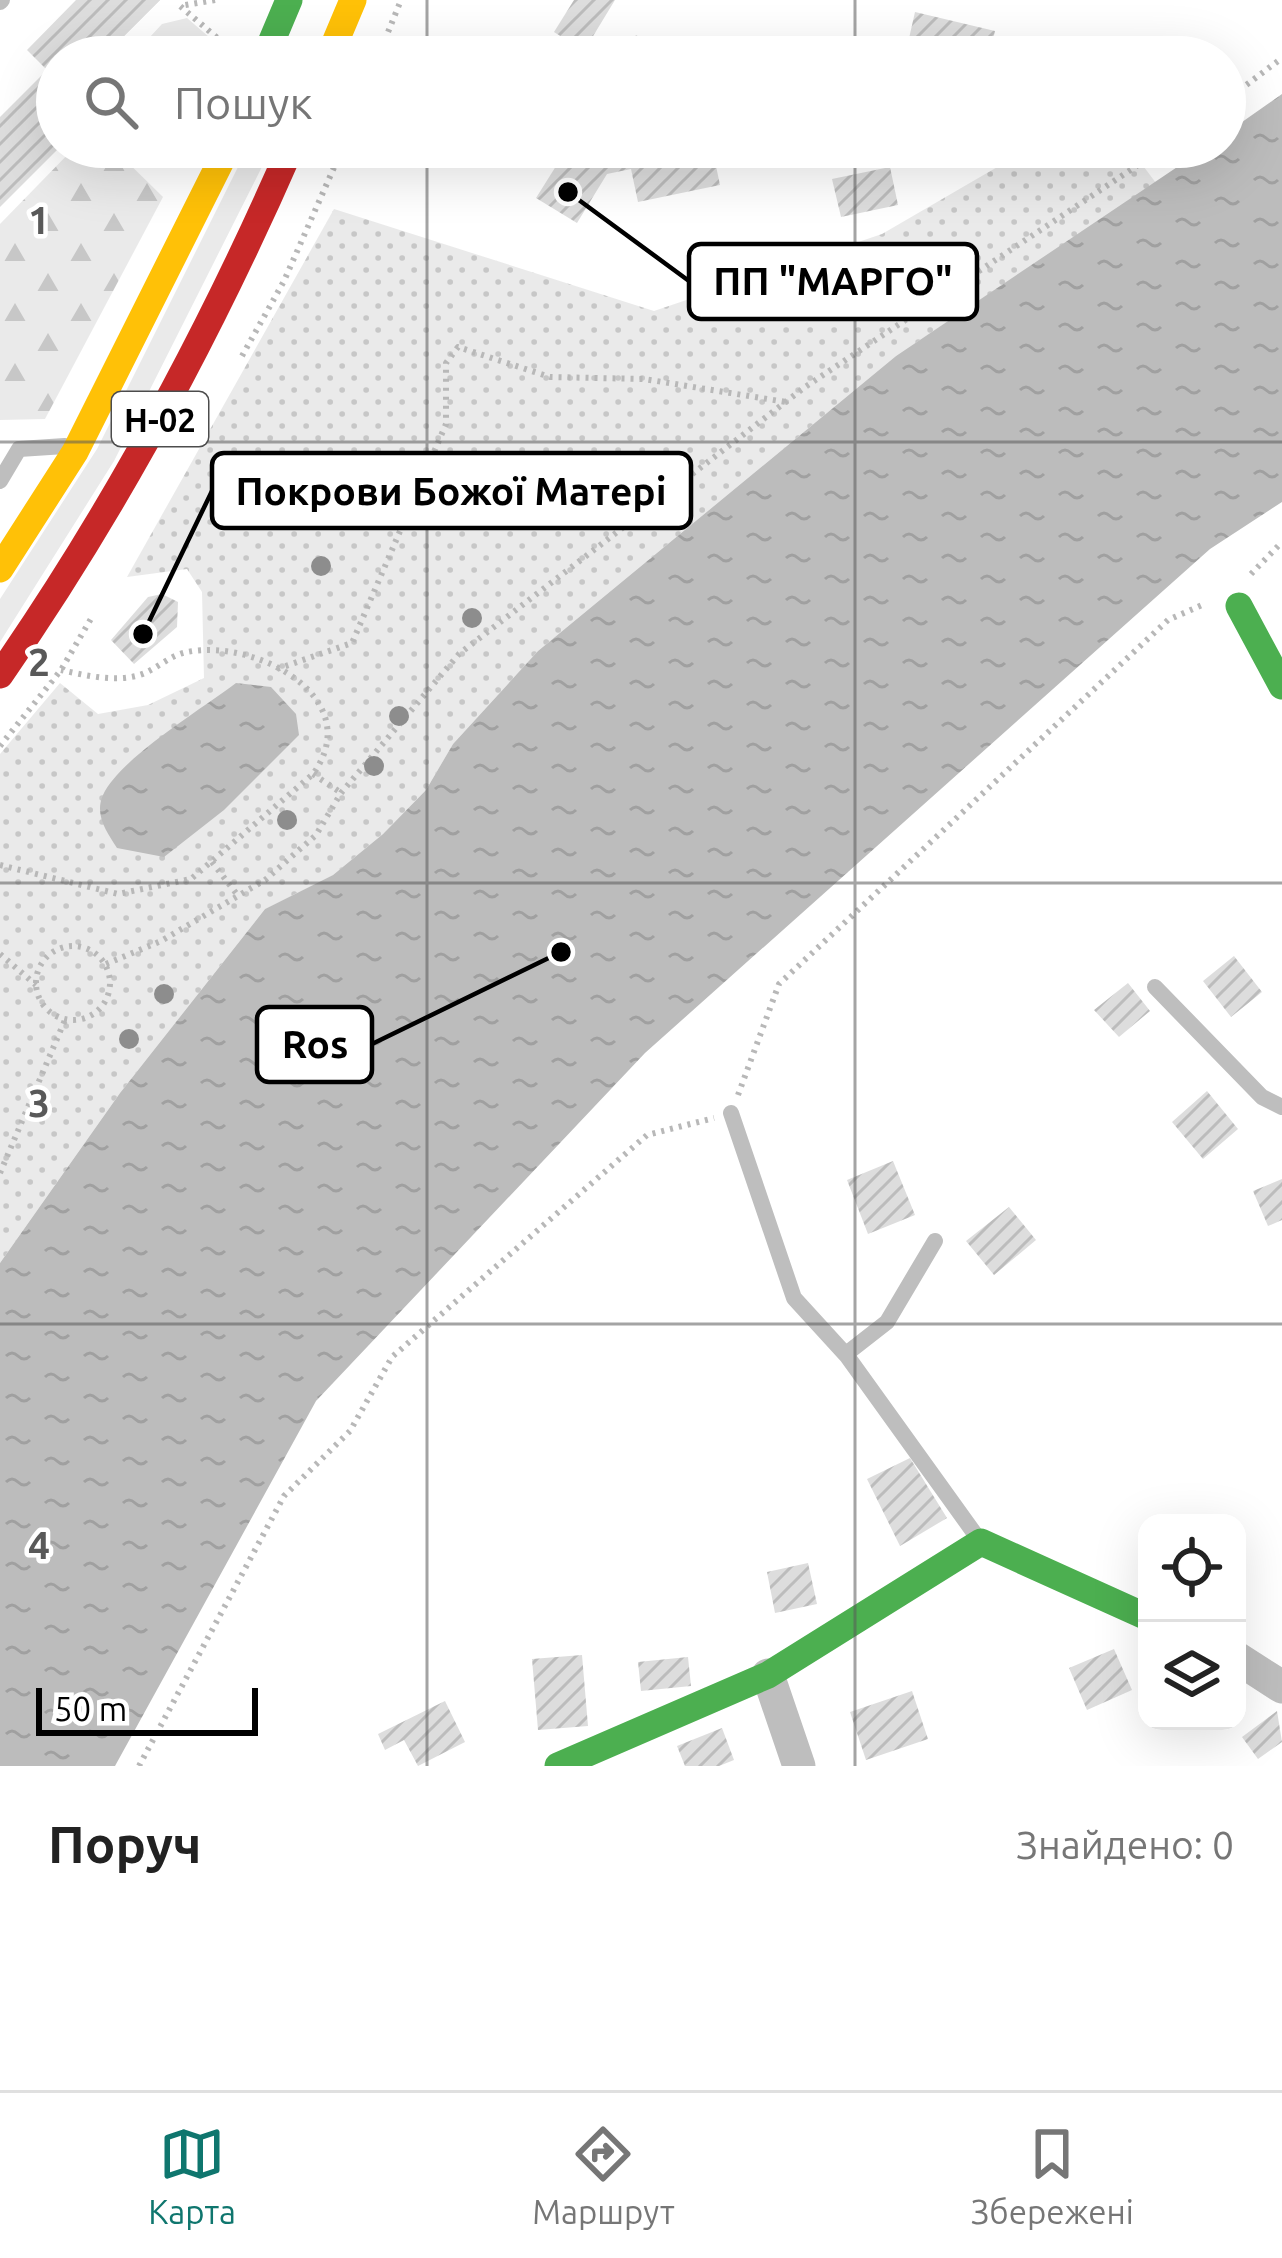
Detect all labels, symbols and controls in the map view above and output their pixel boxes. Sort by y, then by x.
search box [36,36,1246,168]
icon: search [78,69,144,135]
text: Пошук [174,77,313,128]
text: 1 [28,198,50,241]
callout: ПП "МАРГО" [689,244,977,319]
text: ПП "МАРГО" [713,259,953,302]
road number: Н-02 [112,392,208,446]
callout: Покрови Божої Матері [212,453,691,528]
text: Покрови Божої Матері [235,469,667,512]
text: 2 [28,640,50,683]
callout: Ros [257,1007,372,1082]
text: Ros [282,1022,348,1065]
text: 3 [28,1081,50,1124]
map controls [1138,1514,1246,1730]
button: locate [1138,1514,1246,1622]
text: 4 [28,1523,50,1566]
button: layers [1138,1622,1246,1730]
scale bar [36,1682,258,1735]
text: 50 m [54,1690,127,1727]
text: Поруч [48,1815,201,1873]
text: Знайдено: 0 [1016,1823,1234,1866]
tab: Карта [148,2121,236,2230]
tab: Маршрут [532,2121,675,2230]
tab: Збережені [971,2121,1134,2230]

